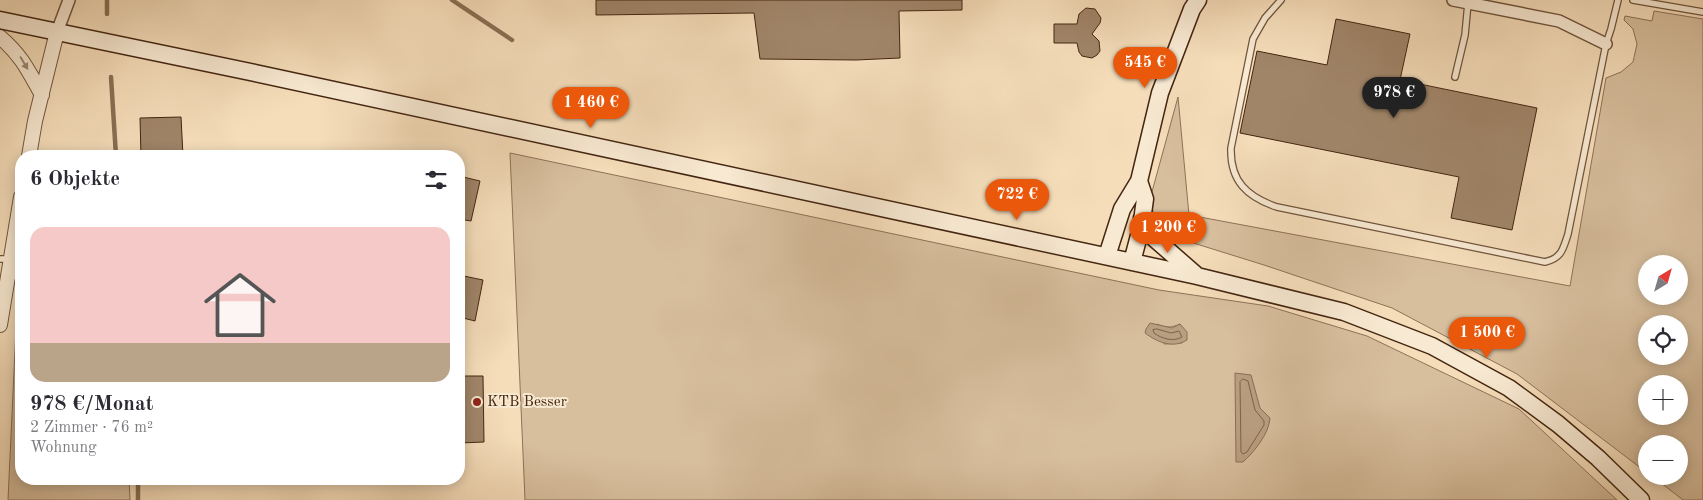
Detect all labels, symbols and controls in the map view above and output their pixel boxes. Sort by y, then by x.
pin: 545 € [1110,46,1180,89]
text: 545 € [1124,55,1166,71]
one-way arrow [19,57,28,70]
pin: 978 € [1359,76,1429,119]
text: 978 € [1373,85,1415,101]
pin: 1 460 € [545,86,637,129]
text: 1 460 € [563,95,619,111]
icon: filters [422,166,450,194]
text: 6 Objekte [30,169,120,190]
pin: 722 € [982,178,1052,221]
text: 722 € [996,187,1038,203]
pin: 1 200 € [1122,212,1214,254]
text: 1 200 € [1140,220,1196,236]
north arrow [1638,255,1688,305]
map controls [1638,255,1688,485]
icon: home [195,260,285,350]
button: locate [1638,315,1688,365]
pin: 1 500 € [1441,316,1533,359]
text: 1 500 € [1459,325,1515,341]
button: + [1638,375,1688,425]
text: 978 €/Monat [30,394,153,415]
place label: KTB Besser [487,395,567,410]
marker: KTB Besser [471,396,483,408]
text: 2 Zimmer · 76 m² [30,420,153,436]
button: − [1638,435,1688,485]
text: Wohnung [30,440,97,456]

